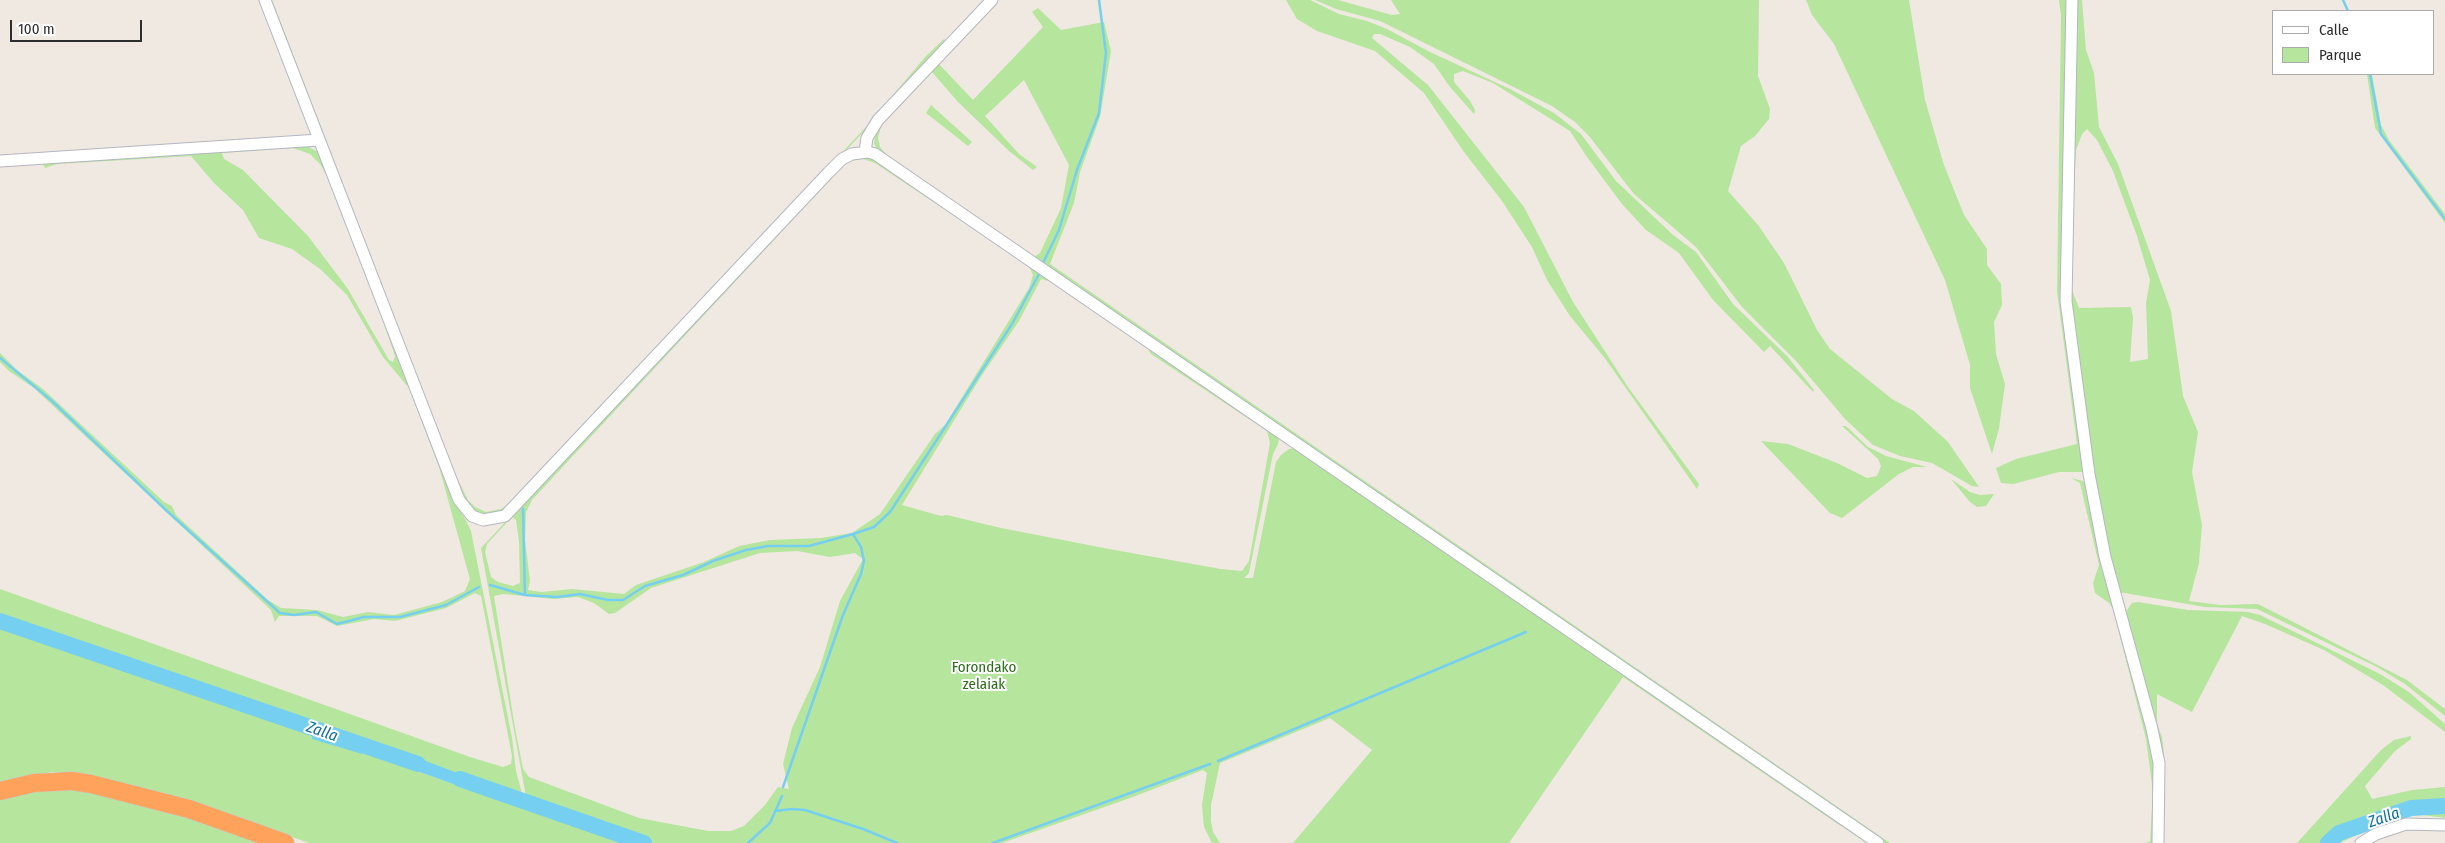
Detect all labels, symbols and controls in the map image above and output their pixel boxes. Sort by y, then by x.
scale bar [12,10,145,42]
legend [2272,10,2435,75]
text: 100 m [18,20,55,38]
text: Calle [2319,21,2349,39]
text: Parque [2319,46,2362,64]
park label: Forondako zelaiak [952,659,1016,694]
water label: Zalla [304,718,340,746]
water label: Zalla [2366,804,2402,832]

